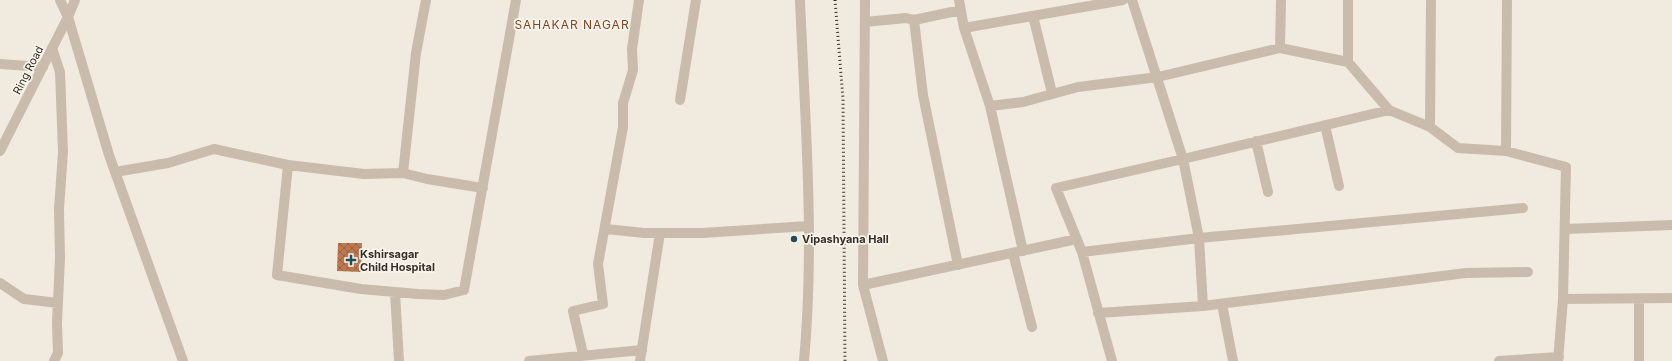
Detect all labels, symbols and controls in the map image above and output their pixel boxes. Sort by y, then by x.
district label: SAHAKAR NAGAR [514,17,630,32]
street label: Ring Road [10,43,46,97]
place label: Vipashyana Hall [802,232,889,246]
marker: Vipashyana Hall [789,234,799,244]
place label: Kshirsagar Child Hospital [360,247,435,274]
marker: Kshirsagar Child Hospital [345,254,357,266]

